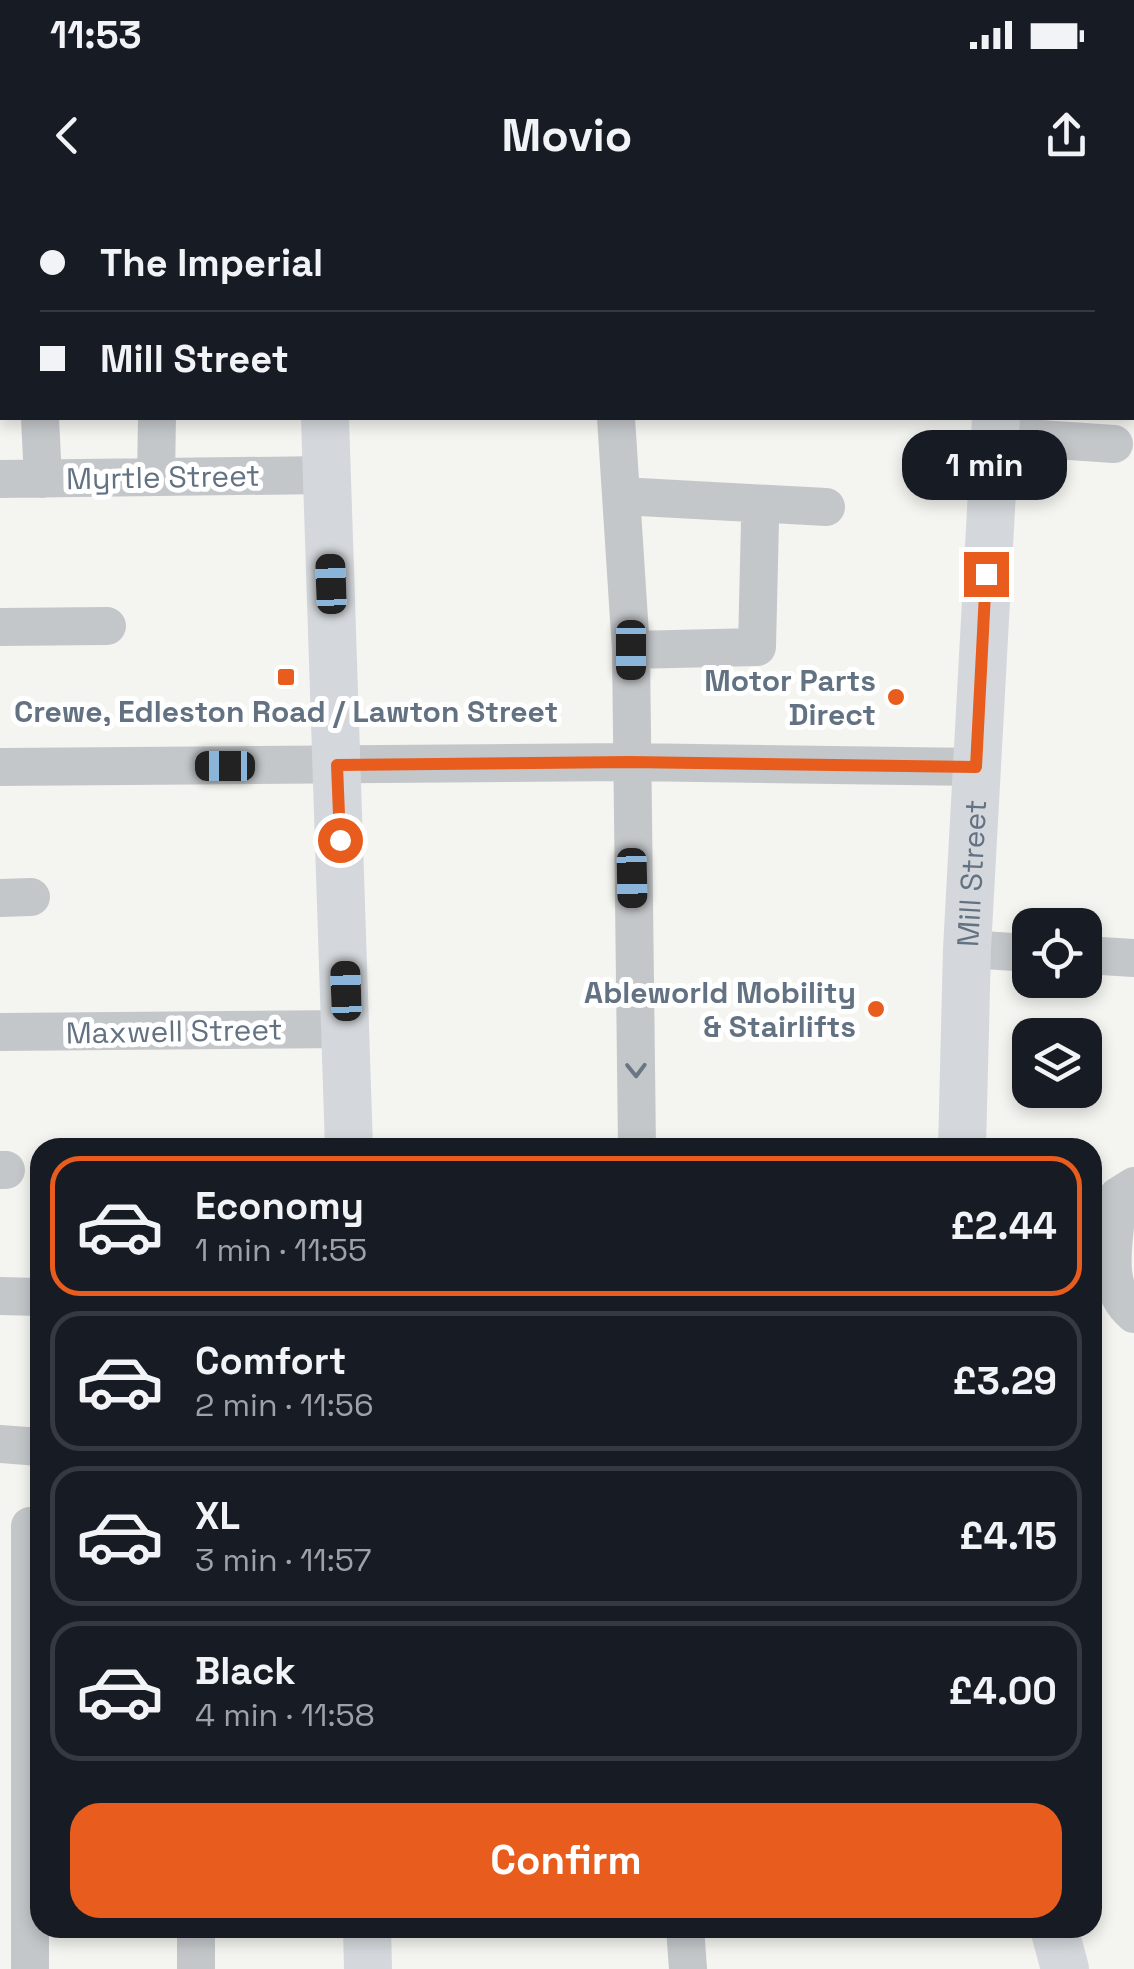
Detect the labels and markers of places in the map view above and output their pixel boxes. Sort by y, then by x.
place label: Motor Parts Direct [704,661,876,734]
marker: Crewe, Edleston Road / Lawton Street [275,666,297,688]
marker: Motor Parts Direct [885,686,907,708]
place label: Crewe, Edleston Road / Lawton Street [14,692,558,731]
place label: Ableworld Mobility & Stairlifts [584,973,856,1046]
marker: Ableworld Mobility & Stairlifts [865,998,887,1020]

